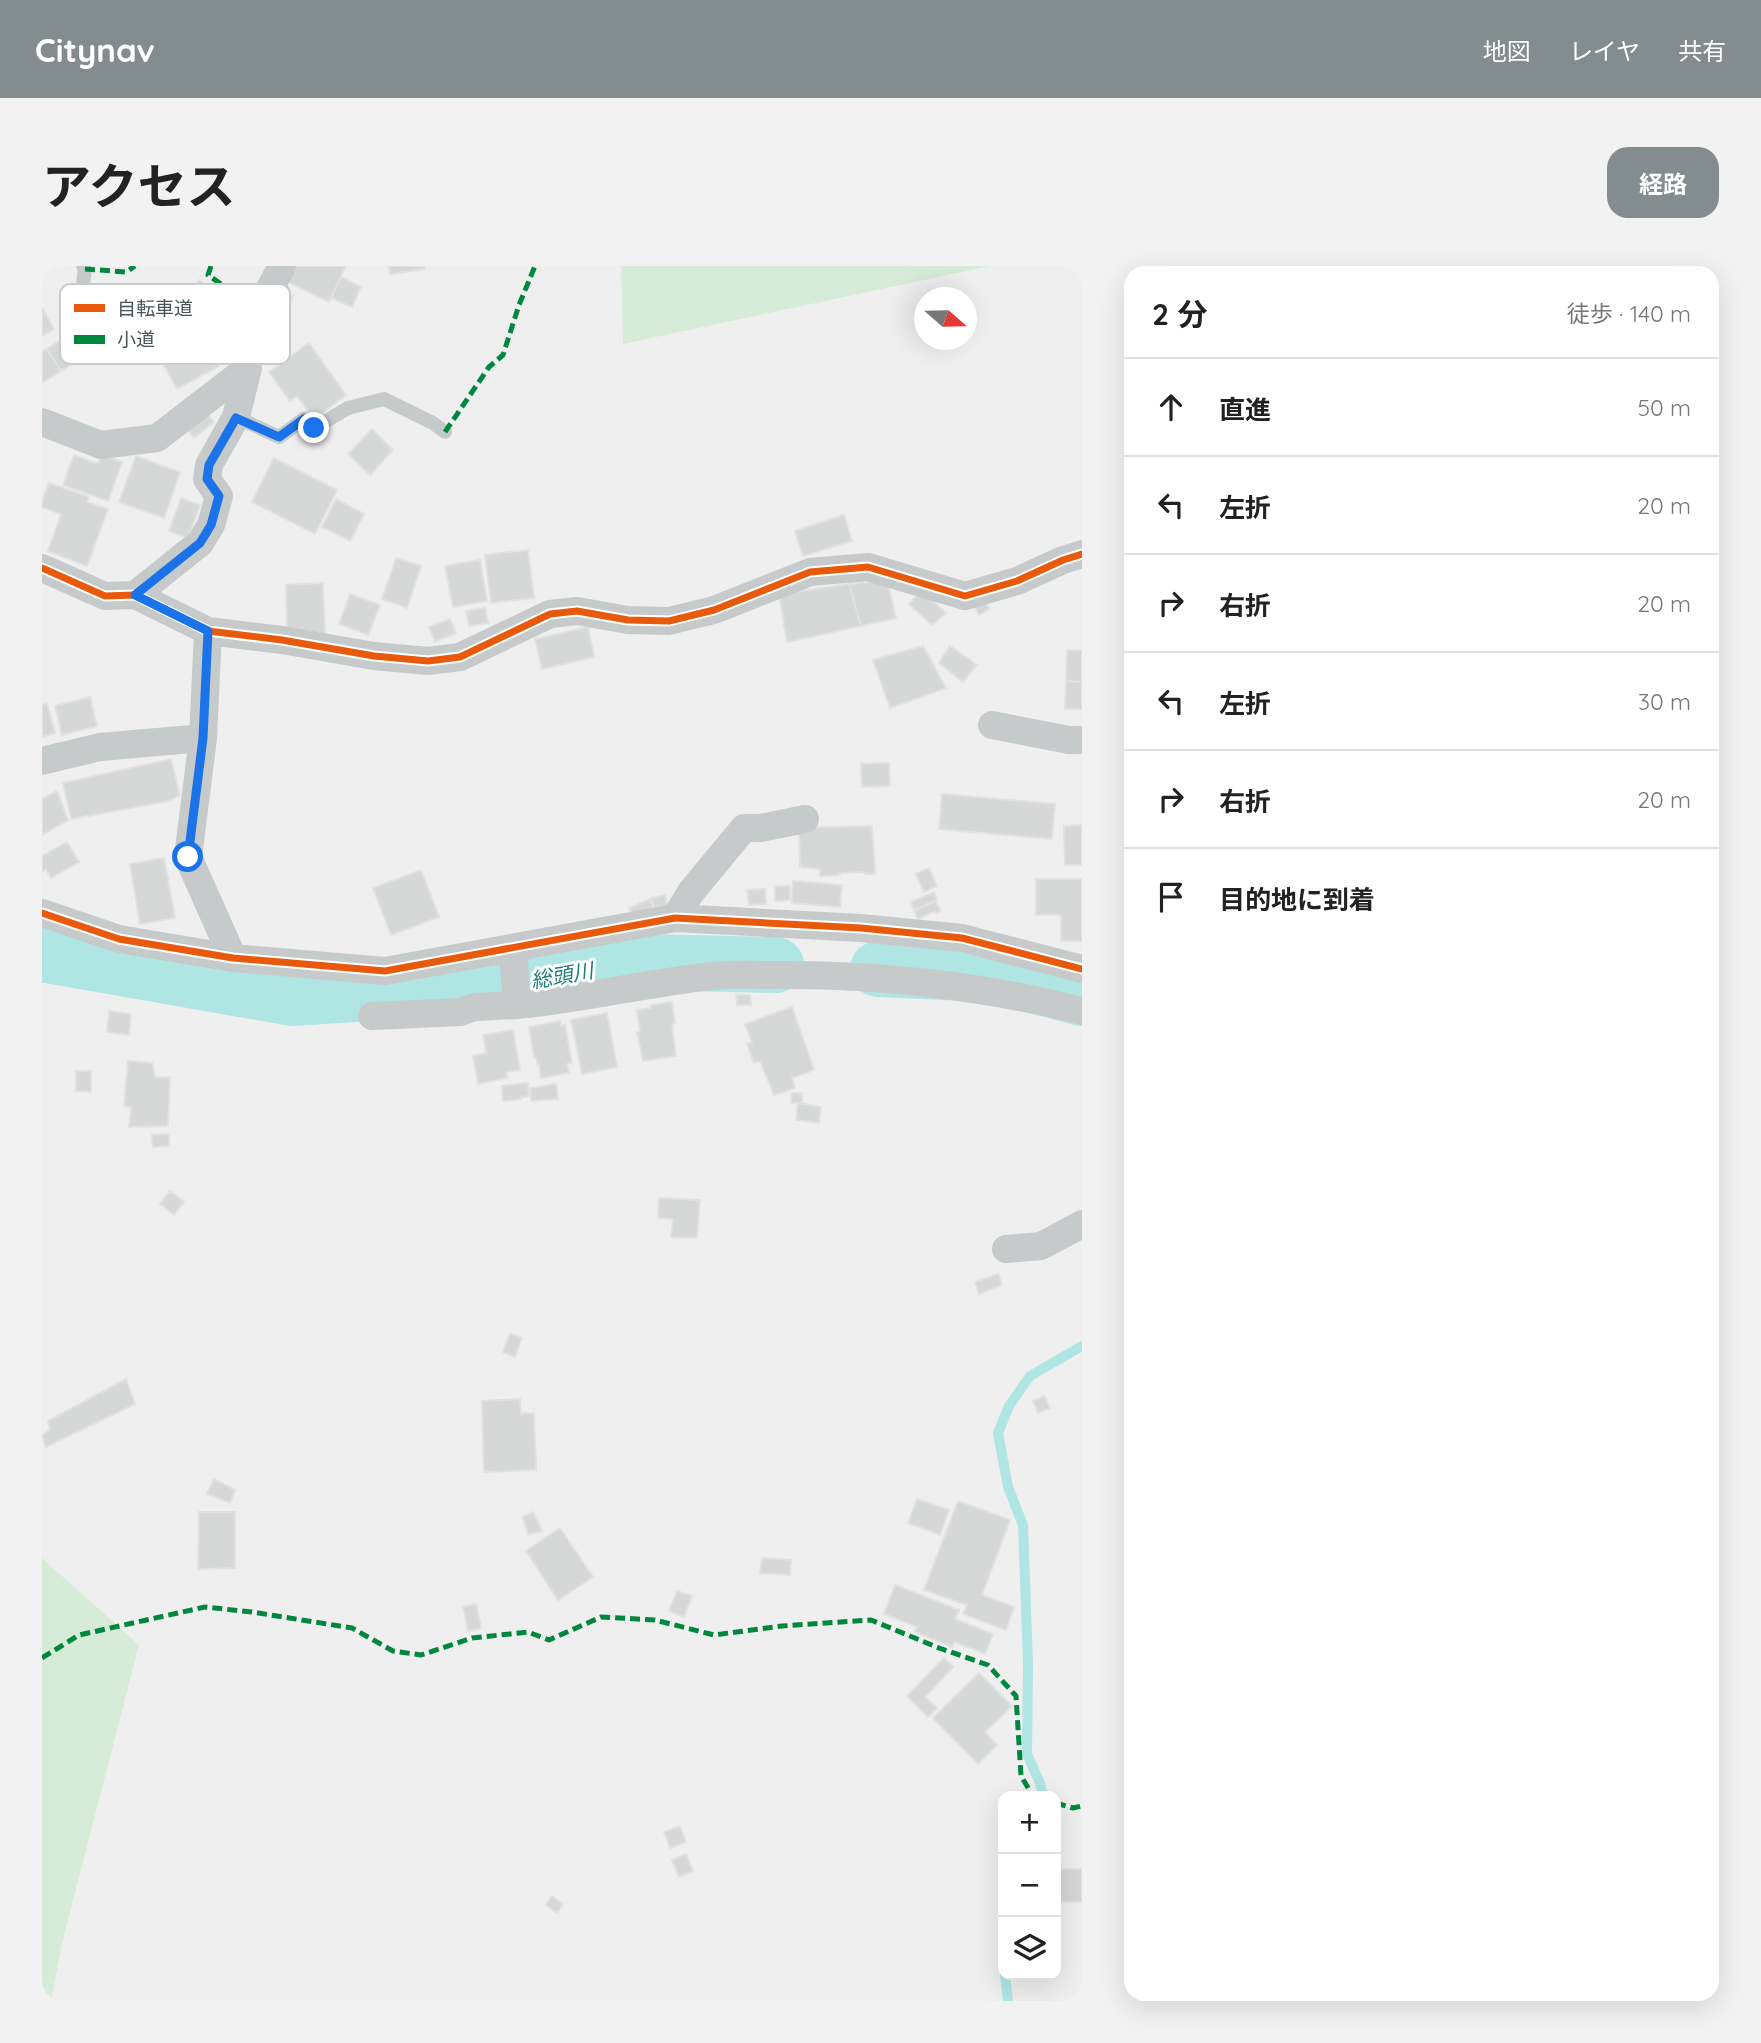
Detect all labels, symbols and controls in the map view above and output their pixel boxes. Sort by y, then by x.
text: Citynav [35,29,155,70]
text: 地図 [1483,36,1531,66]
text: レイヤ [1569,36,1640,66]
text: 共有 [1678,36,1726,66]
button: 経路 [1607,147,1719,218]
text: アクセス [42,155,236,216]
legend [60,284,290,364]
north arrow [914,287,977,350]
text: 2 分 [1152,295,1207,333]
text: 自転車道 [117,296,193,320]
text: 徒歩 · 140 m [1567,299,1691,328]
text: 小道 [117,327,155,351]
icon: ahead [1152,388,1190,426]
text: 直進 [1219,393,1271,426]
text: 50 m [1638,393,1691,422]
route end [298,412,329,443]
icon: left [1152,486,1190,524]
text: 左折 [1219,491,1271,524]
text: 20 m [1637,491,1691,520]
icon: right [1152,584,1190,622]
text: 右折 [1219,589,1271,622]
text: 20 m [1637,589,1691,618]
icon: left [1152,682,1190,720]
text: 左折 [1219,687,1271,720]
text: 30 m [1638,687,1691,716]
icon: right [1152,780,1190,818]
text: 右折 [1219,785,1271,818]
text: 20 m [1637,785,1691,814]
route start [172,841,203,872]
icon: arrive [1152,878,1190,916]
text: 目的地に到着 [1219,883,1375,916]
water label: 総頭川 [529,956,597,993]
map controls [998,1791,1061,1980]
button: + [998,1791,1061,1854]
button: − [998,1854,1061,1917]
button: layers [998,1917,1061,1980]

